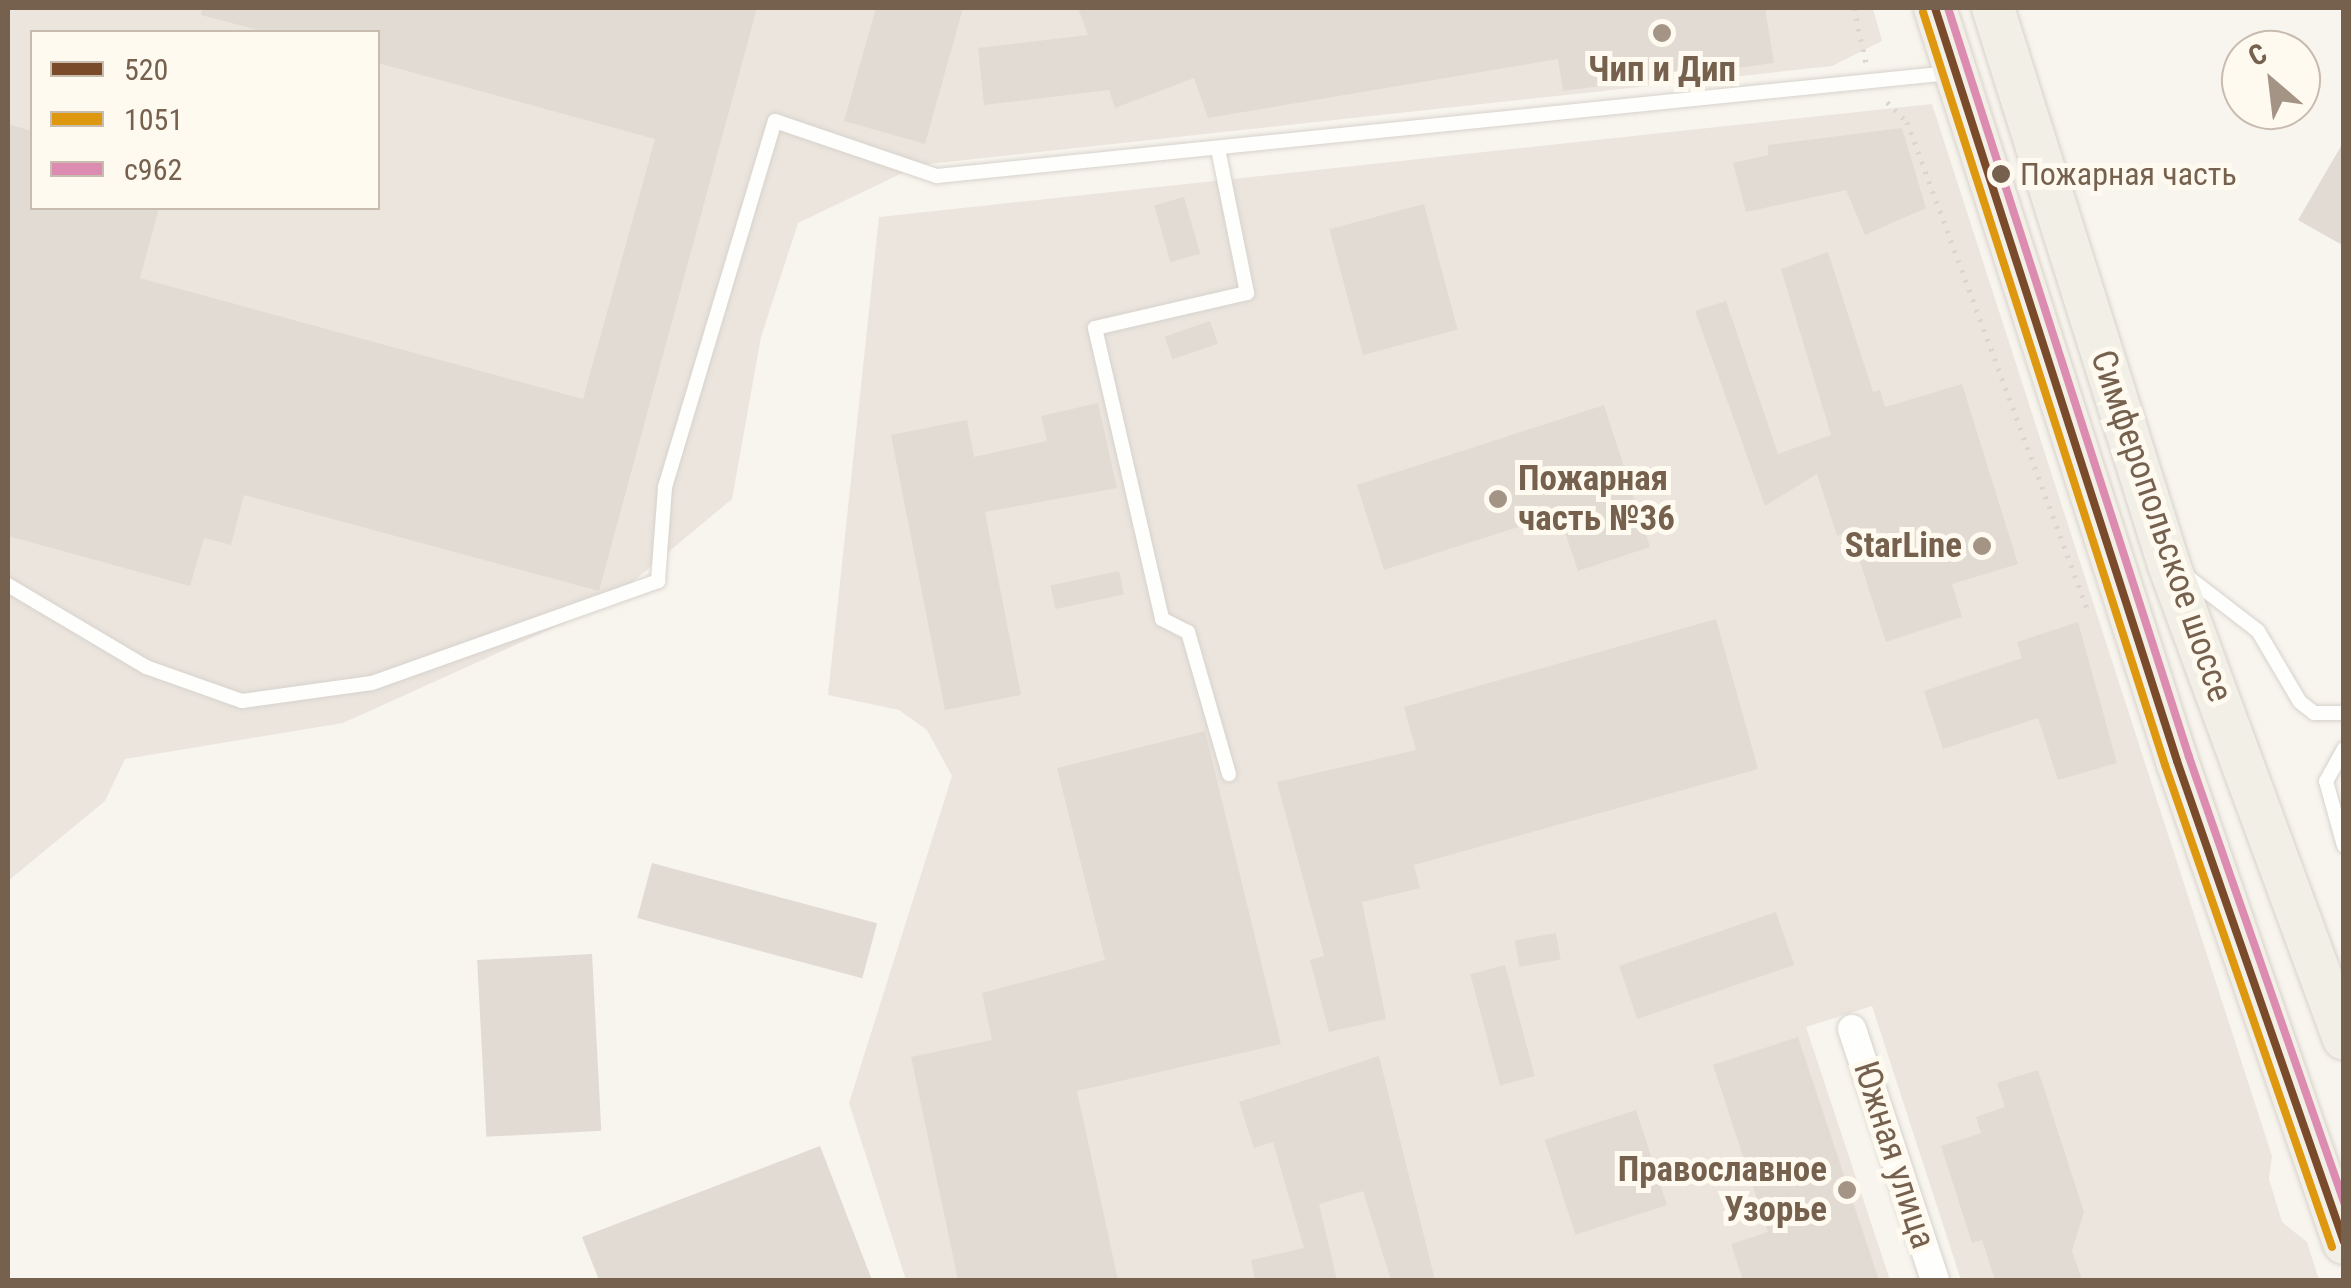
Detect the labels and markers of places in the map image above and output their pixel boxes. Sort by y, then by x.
marker: Чип и Дип [1651,22,1673,44]
place label: Чип и Дип [1588,49,1736,91]
place label: Пожарная часть [2020,155,2237,193]
marker: Пожарная часть [1991,164,2011,184]
place label: Пожарная часть №36 [1518,458,1675,540]
marker: Пожарная часть №36 [1487,488,1509,510]
place label: StarLine [1845,525,1962,567]
marker: StarLine [1971,535,1993,557]
place label: Православное Узорье [1618,1149,1827,1231]
marker: Православное Узорье [1836,1179,1858,1201]

